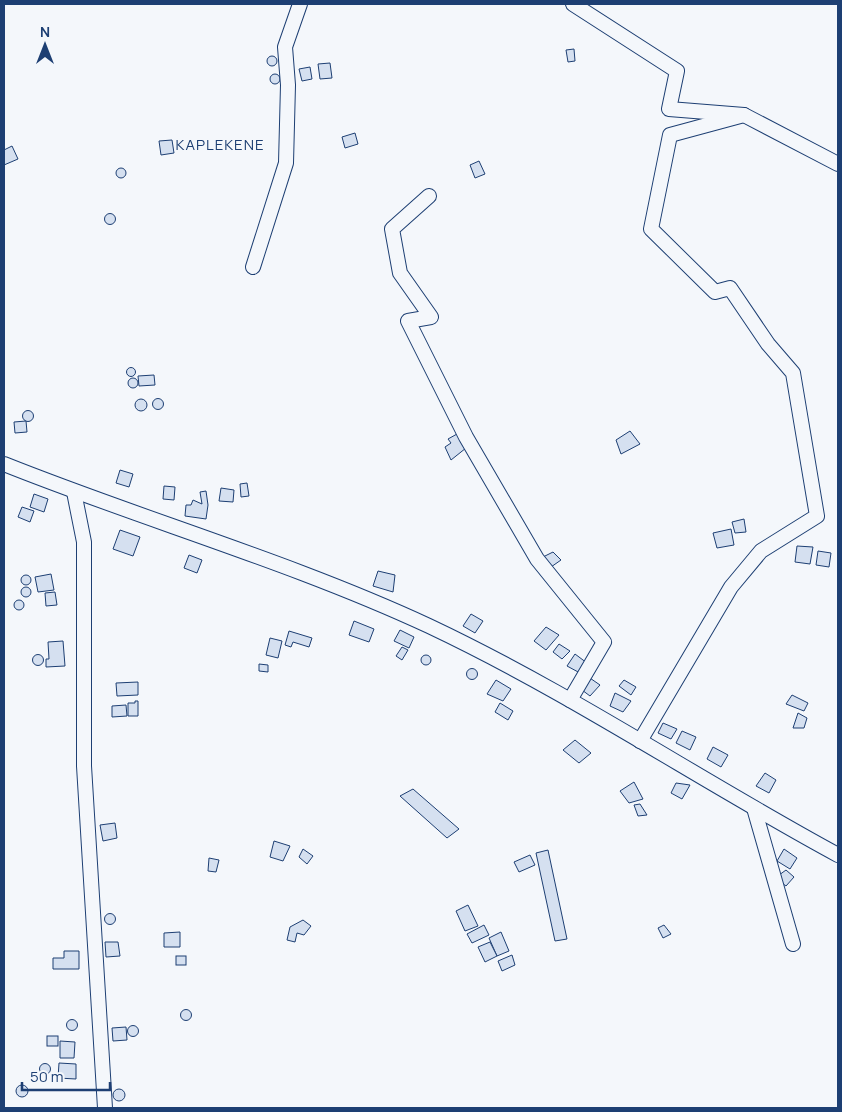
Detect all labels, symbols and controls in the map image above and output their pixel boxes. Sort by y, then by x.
north arrow [20,20,70,70]
text: N [40,22,50,41]
district label: KAPLEKENE [176,134,264,155]
scale bar [22,1060,110,1092]
text: 50 m [30,1066,64,1087]

